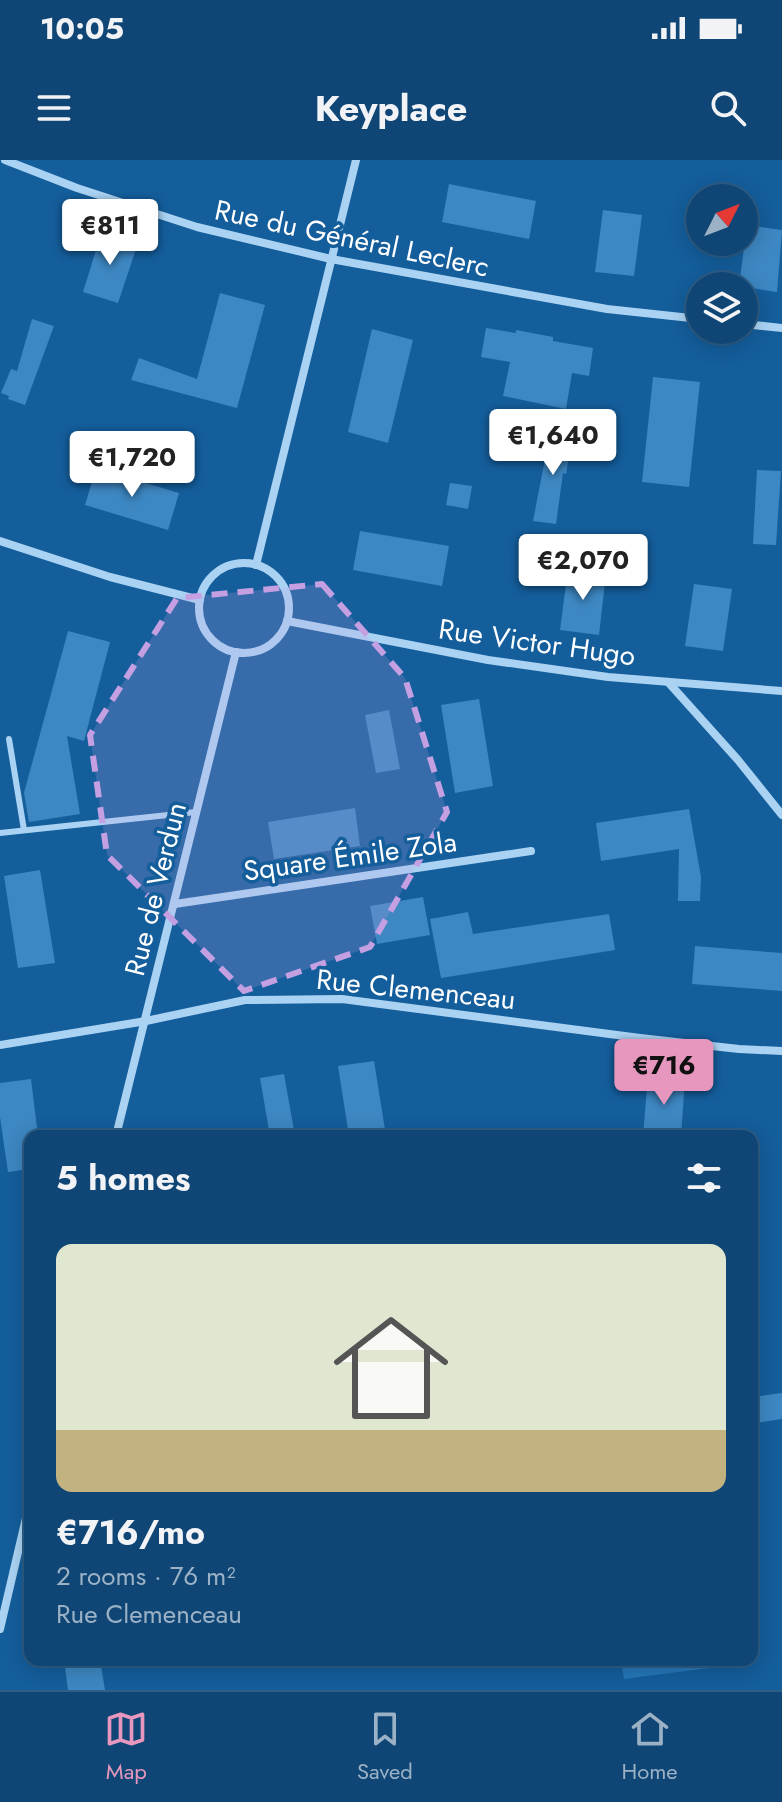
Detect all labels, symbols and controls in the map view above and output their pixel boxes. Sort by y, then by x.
text: 10:05 [40,7,124,50]
text: Keyplace [315,82,467,134]
icon: menu [32,86,76,130]
icon: search [706,86,750,130]
north arrow [686,184,758,256]
map controls [686,184,758,344]
street label: Rue du Général Leclerc [211,189,493,288]
pin: €811 [63,199,157,267]
text: €811 [80,206,140,244]
button: layers [686,272,758,344]
pin: €1,640 [488,409,618,477]
text: €1,640 [507,416,599,454]
pin: €1,720 [67,431,197,499]
text: €1,720 [88,438,176,476]
pin: €2,070 [518,534,648,602]
text: €2,070 [537,541,629,579]
street label: Rue Victor Hugo [436,608,638,677]
street label: Rue de Verdun [114,798,197,980]
street label: Square Émile Zola [241,821,459,892]
street label: Rue Clemenceau [314,959,518,1020]
pin: €716 [617,1039,711,1107]
text: €716 [632,1046,696,1084]
text: 5 homes [56,1154,190,1203]
icon: filters [682,1156,726,1200]
icon: home [319,1296,463,1440]
text: €716/mo [56,1508,205,1557]
text: 2 rooms · 76 m² [56,1557,235,1595]
text: Rue Clemenceau [56,1595,242,1633]
tab: Map [104,1707,148,1787]
tab: Saved [357,1707,413,1787]
tab: Home [621,1707,678,1787]

